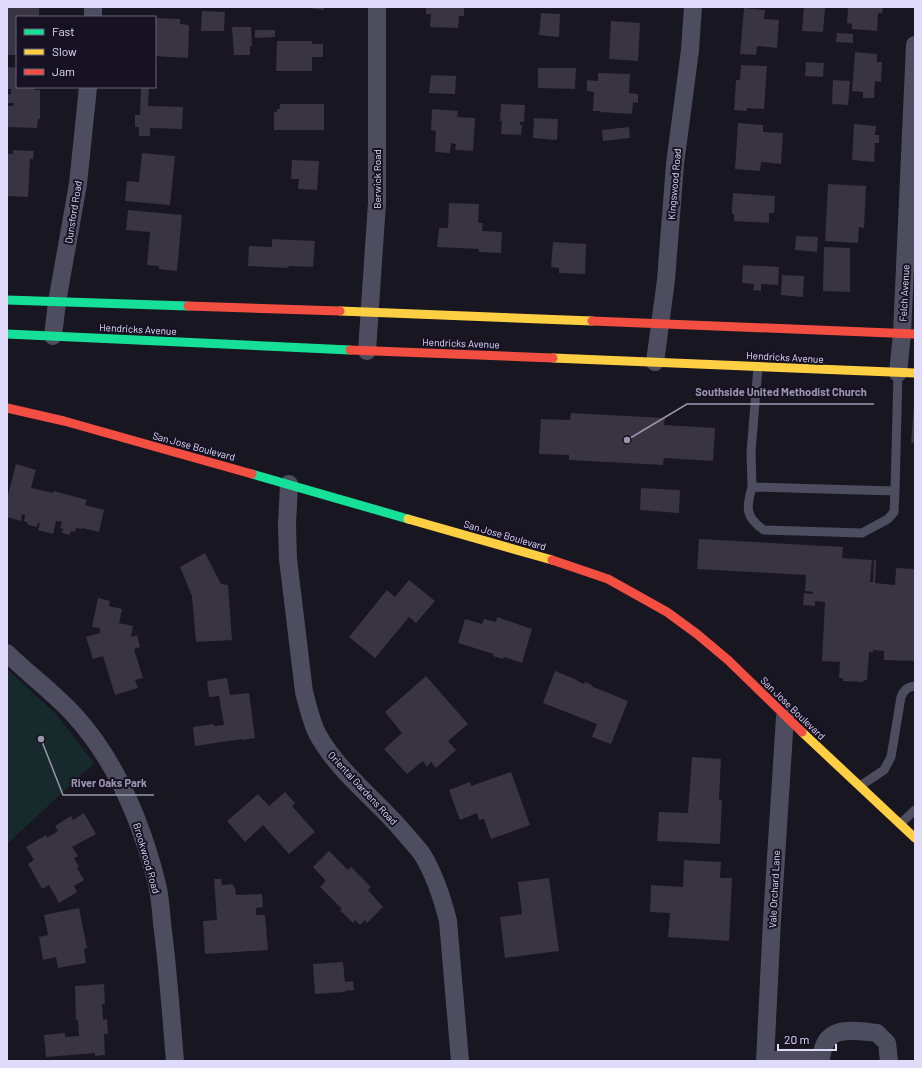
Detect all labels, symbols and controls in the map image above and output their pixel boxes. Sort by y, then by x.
legend [16,16,156,88]
text: Fast [52,24,75,38]
text: Slow [52,44,77,58]
text: Jam [52,64,75,78]
street label: Kingswood Road [665,148,683,220]
street label: Berwick Road [371,149,383,209]
street label: Dunsford Road [62,180,84,244]
street label: Felch Avenue [897,264,911,322]
street label: Hendricks Avenue [99,321,177,337]
street label: Hendricks Avenue [422,336,500,350]
street label: Hendricks Avenue [746,349,824,365]
callout: Southside United Methodist Church [687,381,874,404]
text: Southside United Methodist Church [695,385,867,398]
street label: San Jose Boulevard [151,429,237,463]
street label: San Jose Boulevard [462,518,548,552]
street label: San Jose Boulevard [758,674,828,742]
street label: Oriental Gardens Road [326,749,400,827]
callout: River Oaks Park [63,772,154,795]
text: River Oaks Park [71,776,147,789]
street label: Brookwood Road [131,821,163,895]
street label: Vale Orchard Lane [766,850,782,928]
scale bar [778,1026,836,1052]
text: 20 m [784,1032,810,1046]

